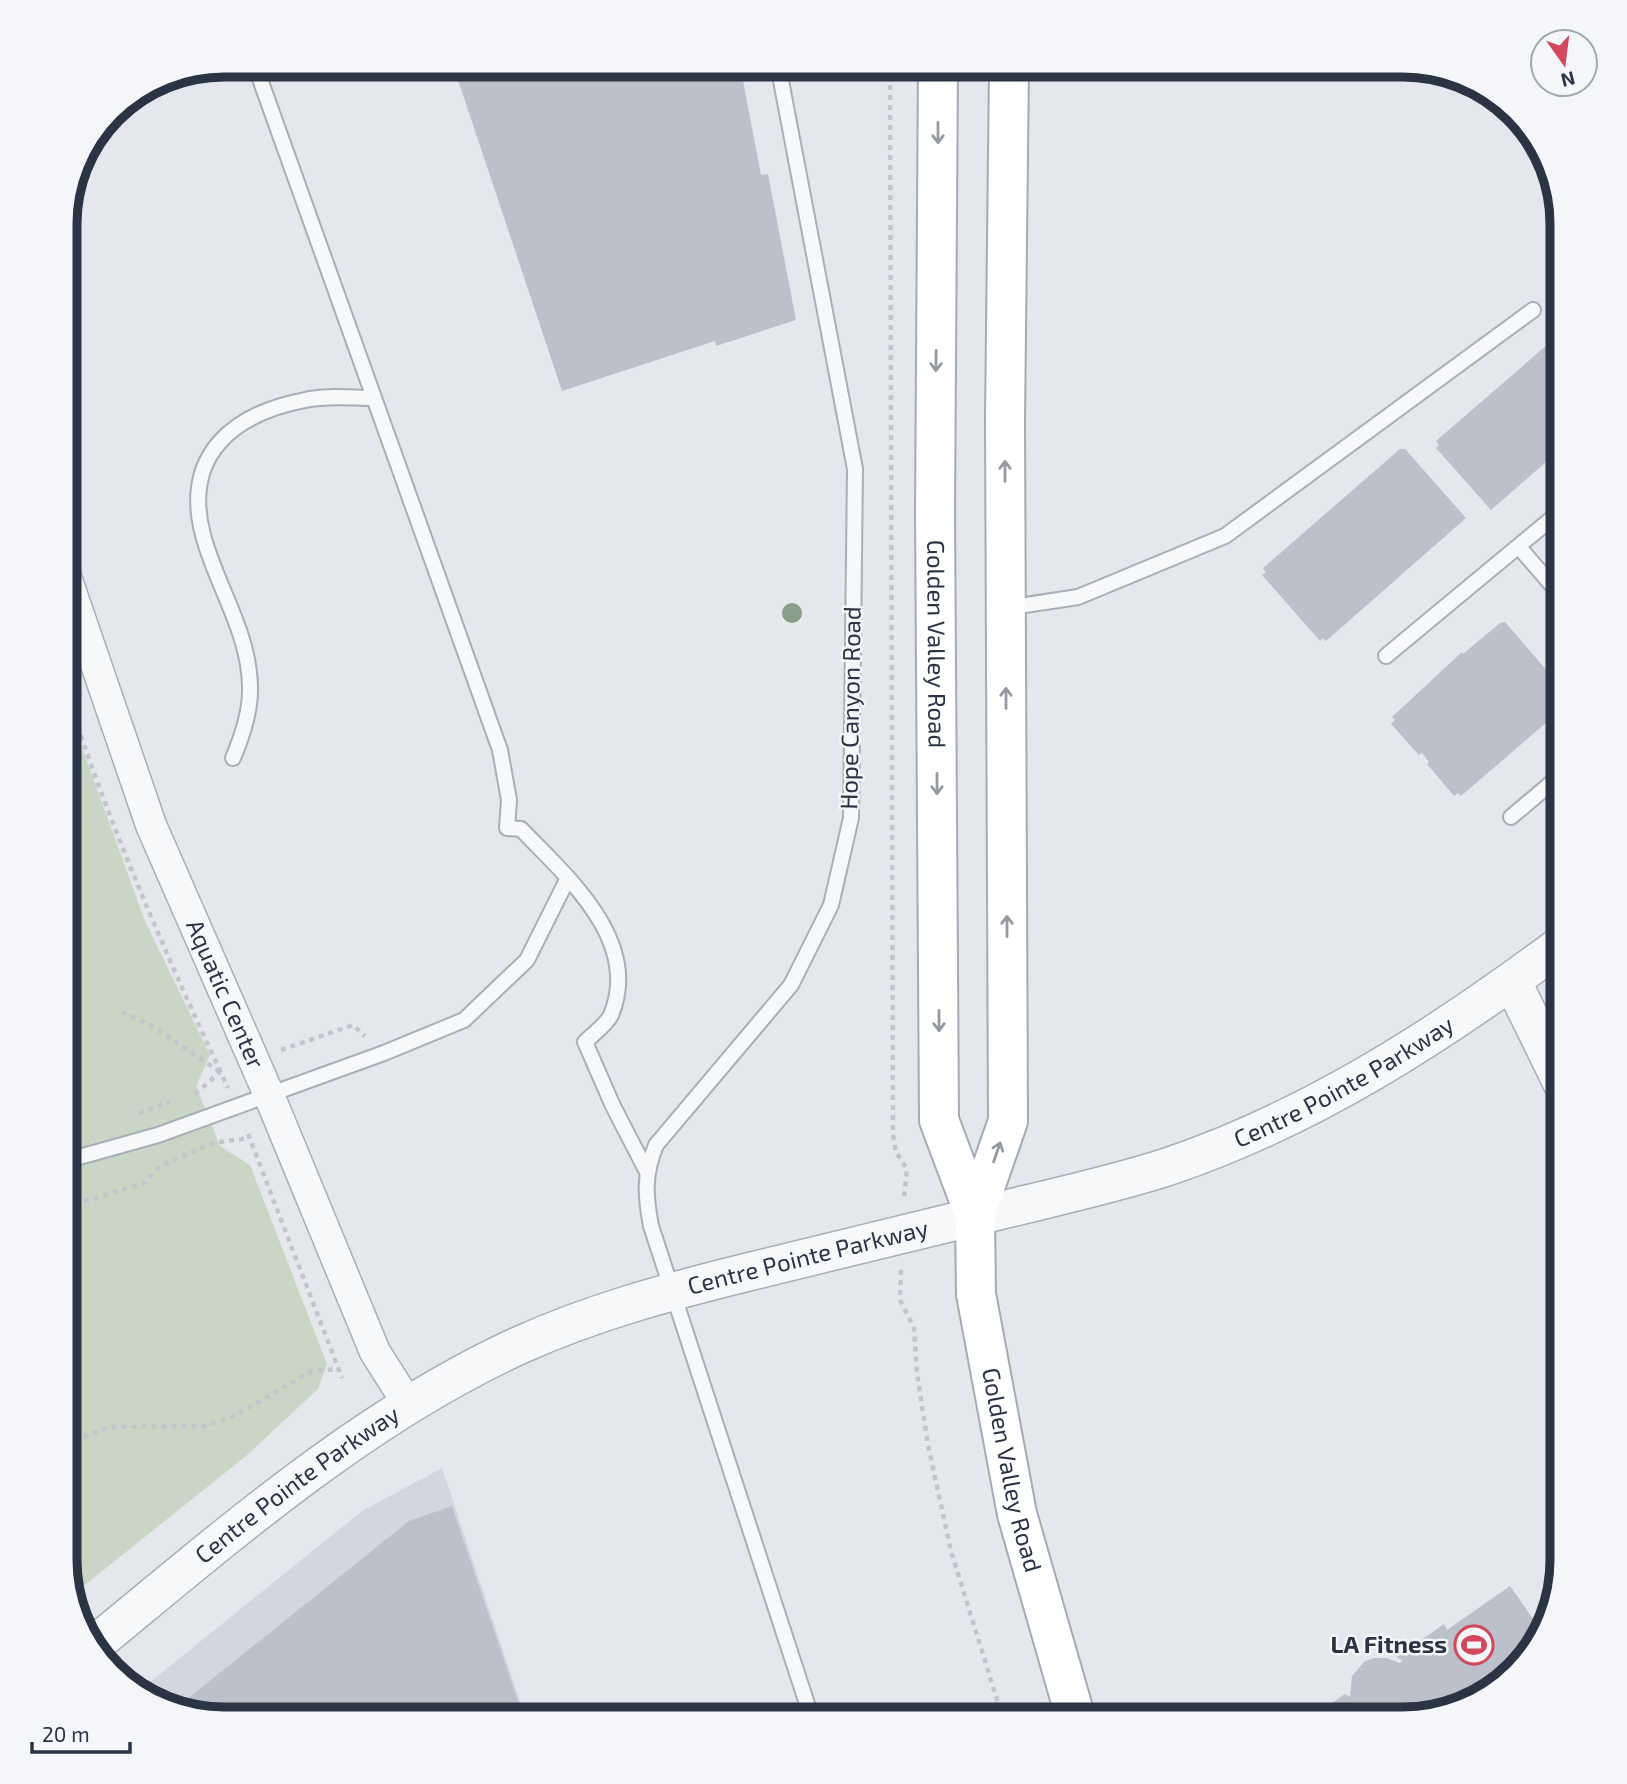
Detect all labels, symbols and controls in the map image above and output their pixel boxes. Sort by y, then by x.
north arrow [1529,28,1599,98]
text: N [1559,67,1578,93]
one-way arrow [931,121,945,144]
one-way arrow [929,349,943,372]
one-way arrow [998,460,1012,483]
street label: Golden Valley Road [922,540,953,748]
street label: Hope Canyon Road [833,606,866,810]
one-way arrow [999,687,1013,710]
one-way arrow [930,772,944,795]
street label: Aquatic Center [181,915,272,1073]
one-way arrow [1000,915,1014,938]
one-way arrow [932,1009,945,1032]
street label: Centre Pointe Parkway [1229,1009,1459,1153]
one-way arrow [992,1141,1004,1163]
street label: Centre Pointe Parkway [684,1212,931,1300]
street label: Golden Valley Road [977,1365,1049,1575]
street label: Centre Pointe Parkway [189,1399,404,1569]
sports icon: LA Fitness [1453,1624,1495,1666]
place label: LA Fitness [1331,1629,1447,1658]
scale bar [32,1710,130,1754]
text: 20 m [42,1721,90,1746]

